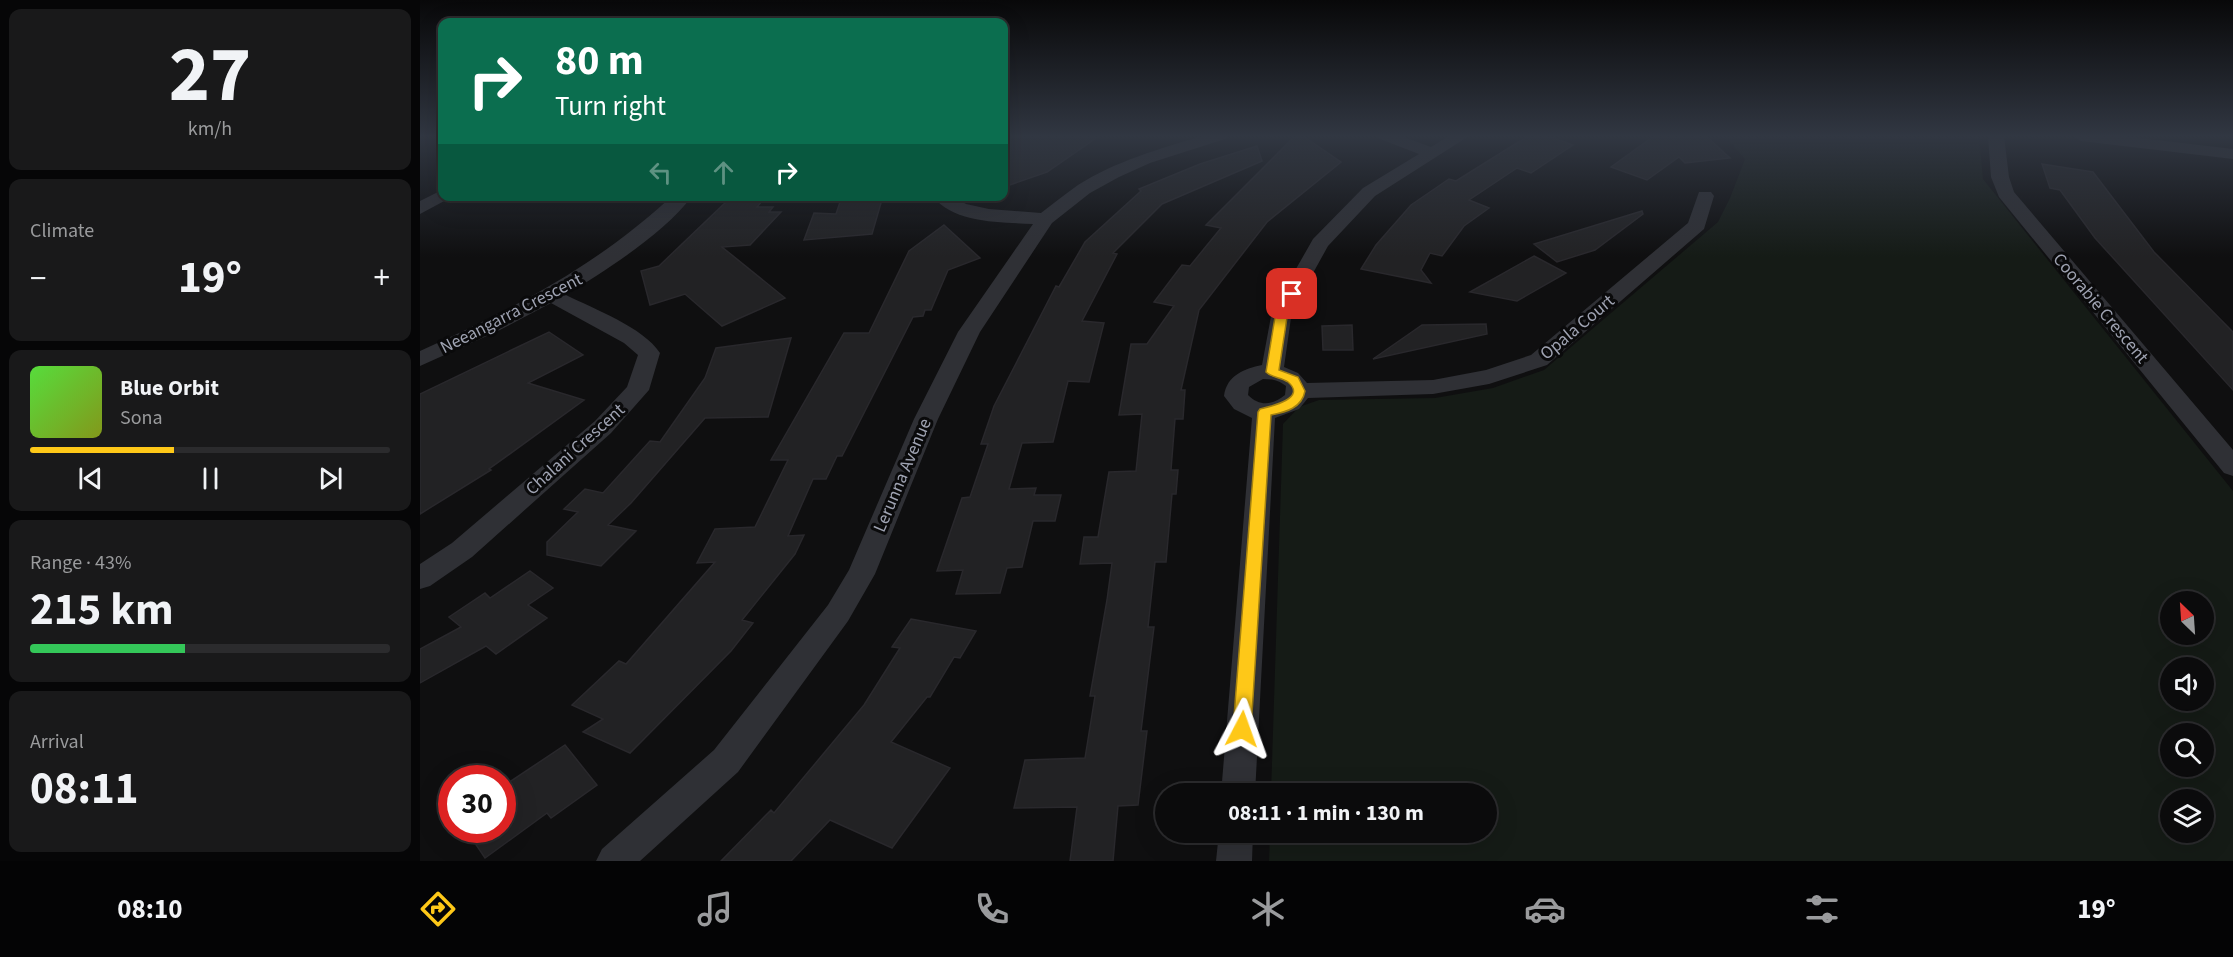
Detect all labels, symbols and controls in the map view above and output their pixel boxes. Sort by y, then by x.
text: 27 [169,20,251,131]
text: 80 m [555,31,644,91]
icon: right [456,42,534,120]
text: Turn right [555,87,666,126]
text: km/h [188,115,232,143]
icon: left [644,156,677,189]
icon: ahead [707,156,740,189]
icon: right [770,156,803,189]
text: Climate [30,217,94,245]
text: 19° [178,246,242,310]
street label: Coorabie Crescent [2047,248,2154,369]
text: − [30,255,46,302]
text: + [374,255,390,302]
street label: Neeangarra Crescent [436,267,587,360]
pin [1266,268,1317,319]
icon: arrive [1275,277,1308,310]
street label: Opala Court [1535,289,1620,366]
text: Blue Orbit [120,372,219,404]
street label: Chalani Crescent [520,398,631,501]
text: Sona [120,404,163,432]
street label: Lerunna Avenue [867,414,938,536]
icon: previous [74,462,107,495]
icon: pause [194,462,227,495]
icon: next [314,462,347,495]
text: Range · 43% [30,549,131,577]
text: 215 km [30,578,174,642]
north arrow [2160,591,2214,645]
map controls [2160,591,2214,843]
button: sound [2160,657,2214,711]
position arrow [1210,697,1274,761]
button: search [2160,723,2214,777]
text: Arrival [30,728,84,756]
text: 08:11 [30,757,139,821]
speed limit sign: 30 [438,765,516,843]
button: layers [2160,789,2214,843]
text: 08:11 · 1 min · 130 m [1228,797,1424,829]
icon: directions [417,888,459,930]
icon: music [694,888,736,930]
icon: phone [971,888,1013,930]
icon: climate [1247,888,1289,930]
icon: car [1524,888,1566,930]
icon: filters [1801,888,1843,930]
text: 08:10 [117,890,182,929]
text: 19° [2077,890,2116,929]

